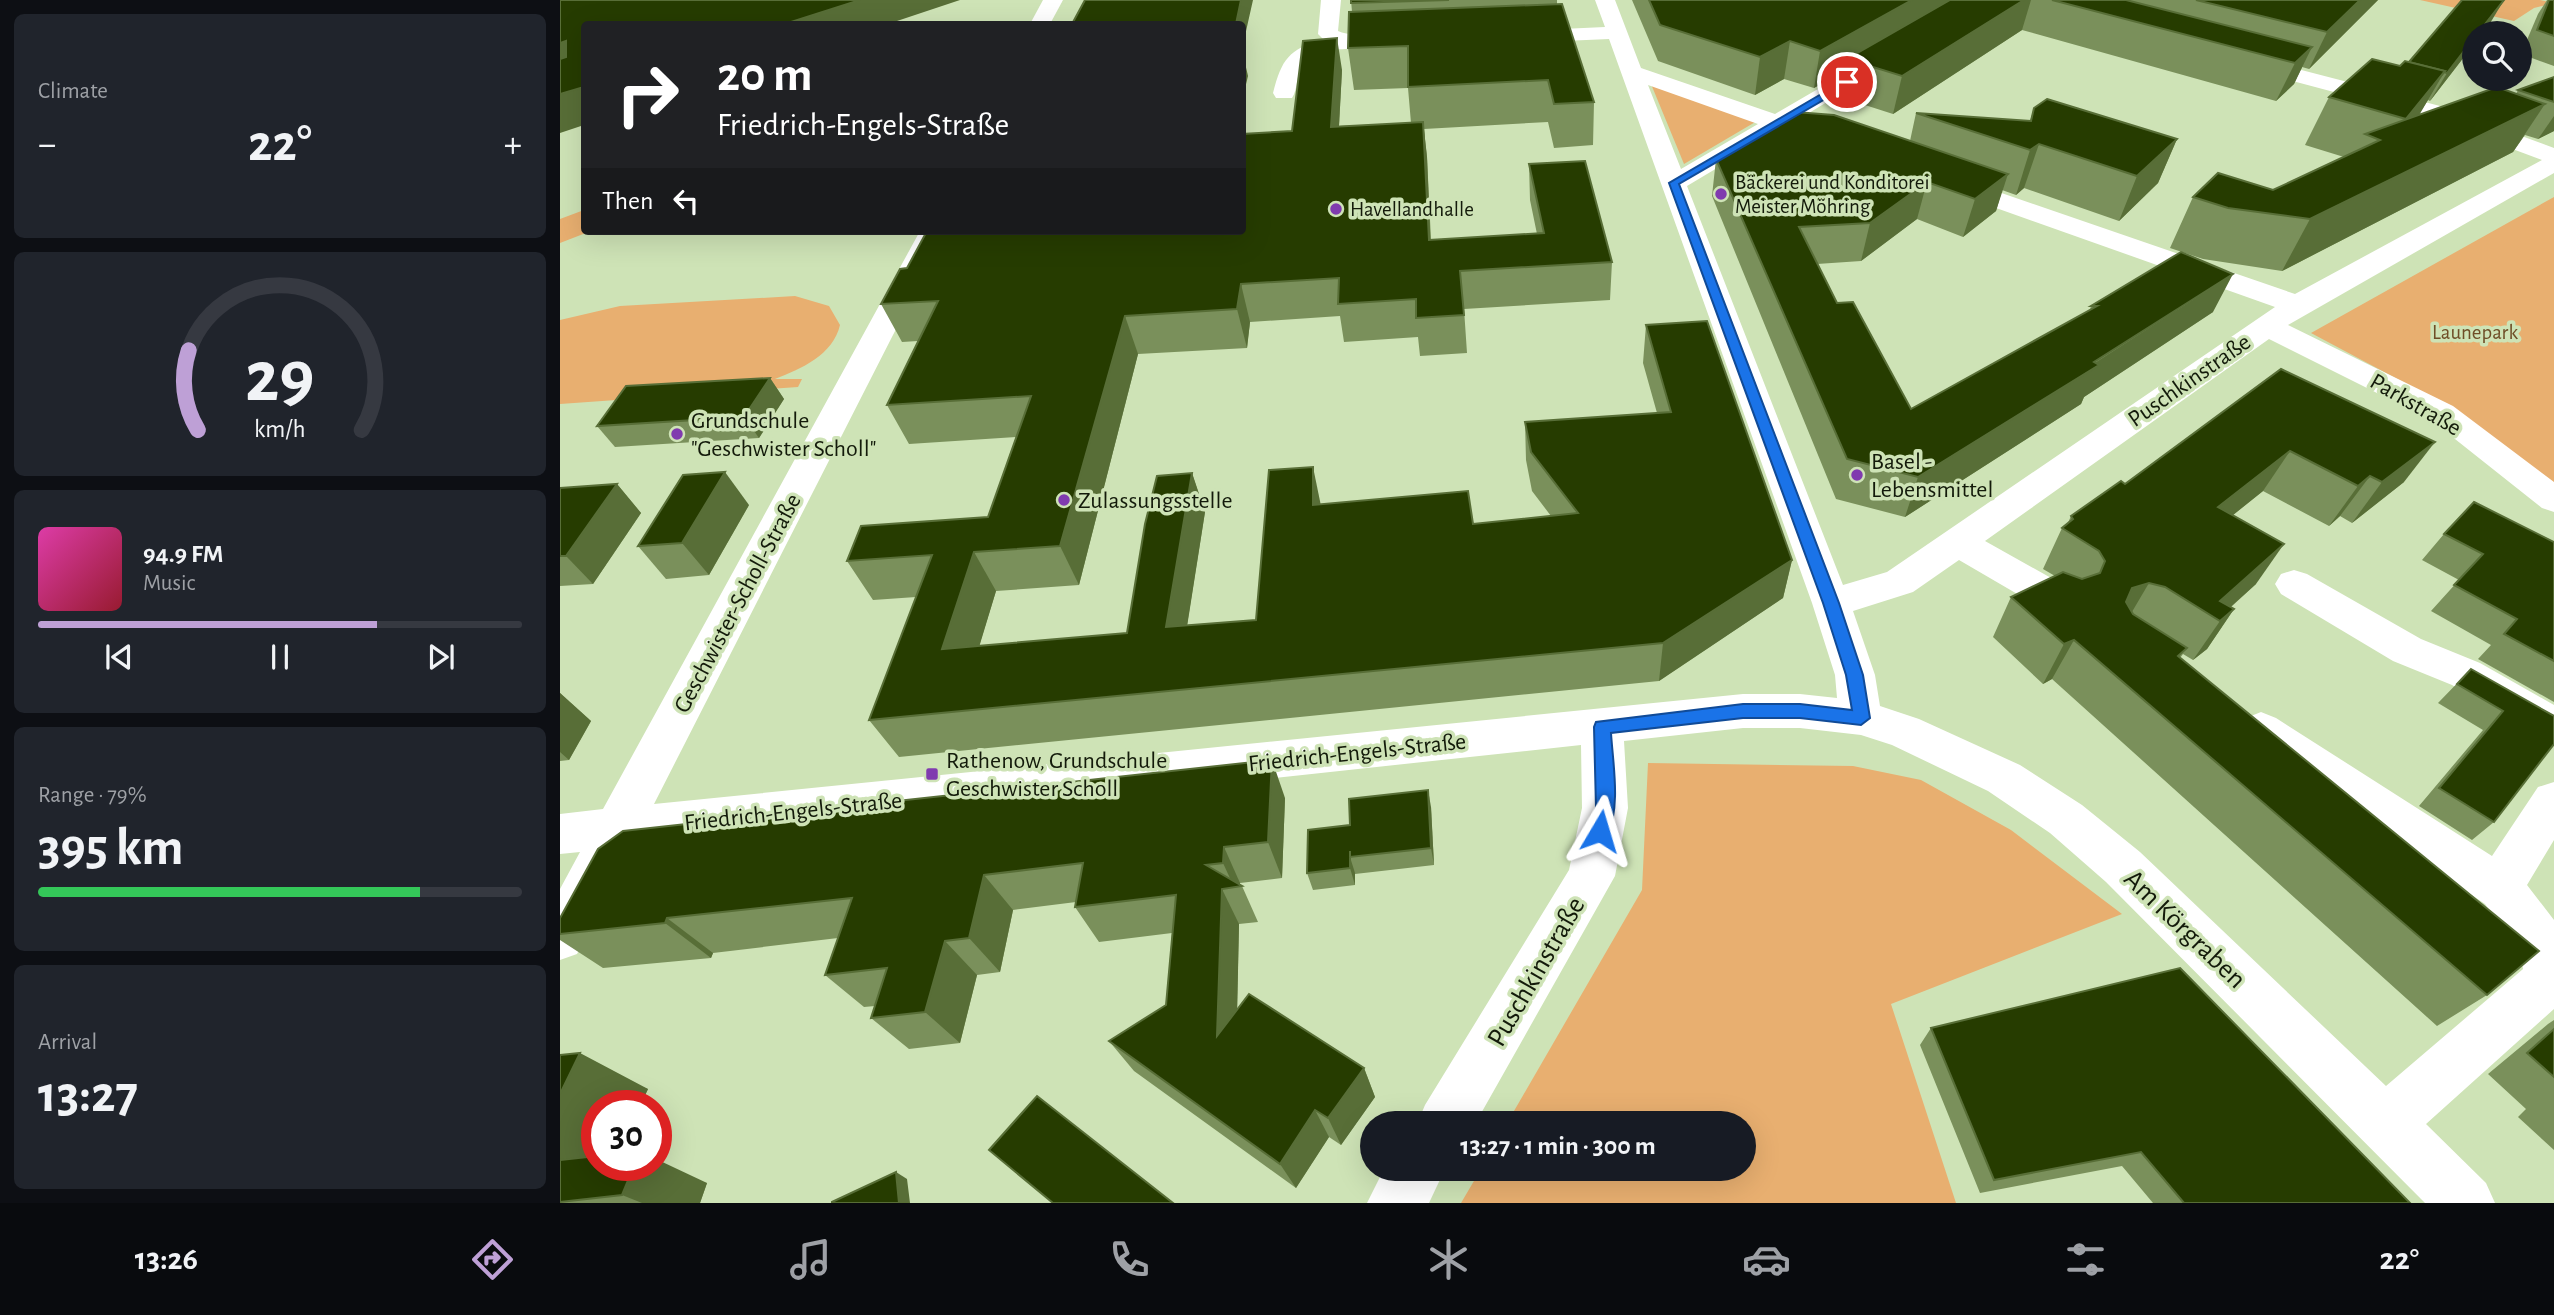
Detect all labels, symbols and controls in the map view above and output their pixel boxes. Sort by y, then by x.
map controls [2462,21,2532,91]
button: search [2462,21,2532,91]
icon: right [602,49,693,140]
text: 20 m [717,51,813,100]
pin [1817,52,1877,112]
icon: arrive [1828,63,1866,101]
text: Climate [38,80,108,103]
text: Friedrich-Engels-Straße [717,109,1009,141]
text: 22° [248,118,312,170]
text: − [38,126,56,164]
text: + [504,126,522,164]
place label: Bäckerei und Konditorei Meister Möhring [1735,172,1930,217]
icon: left [667,182,705,220]
marker: Bäckerei und Konditorei Meister Möhring [1713,186,1729,202]
text: Then [602,188,653,214]
place label: Havellandhalle [1350,199,1474,220]
marker: Havellandhalle [1328,201,1344,217]
park label: Launepark [2432,322,2518,343]
street label: Puschkinstraße [2124,330,2255,432]
text: 29 [245,342,315,415]
street label: Parkstraße [2366,369,2465,440]
place label: Grundschule "Geschwister Scholl" [691,409,876,461]
text: km/h [254,416,306,441]
marker: Grundschule "Geschwister Scholl" [669,426,685,442]
place label: Basel - Lebensmittel [1871,450,1993,502]
marker: Basel - Lebensmittel [1849,467,1865,483]
place label: Zulassungsstelle [1078,489,1232,513]
street label: Geschwister-Scholl-Straße [670,490,806,717]
marker: Zulassungsstelle [1056,492,1072,508]
text: 94.9 FM [143,541,223,567]
text: Music [143,572,195,595]
icon: previous [100,638,138,676]
icon: pause [261,638,299,676]
icon: next [422,638,460,676]
street label: Friedrich-Engels-Straße [1247,730,1467,776]
place label: Rathenow, Grundschule Geschwister Scholl [946,749,1167,801]
marker: Rathenow, Grundschule Geschwister Scholl [924,766,940,782]
text: Range · 79% [38,784,147,807]
street label: Friedrich-Engels-Straße [683,789,903,835]
position arrow [1563,794,1637,868]
text: 395 km [38,822,184,874]
street label: Am Körgraben [2118,865,2251,994]
street label: Puschkinstraße [1483,892,1591,1052]
text: Arrival [38,1031,97,1054]
text: 13:27 [38,1069,138,1121]
speed limit sign: 30 [581,1090,672,1181]
text: 13:27 · 1 min · 300 m [1460,1133,1656,1159]
icon: directions [468,1235,517,1284]
icon: music [786,1235,835,1284]
icon: phone [1105,1235,1154,1284]
icon: climate [1424,1235,1473,1284]
icon: car [1742,1235,1791,1284]
icon: filters [2061,1235,2110,1284]
text: 13:26 [135,1243,198,1275]
text: 22° [2380,1243,2419,1275]

